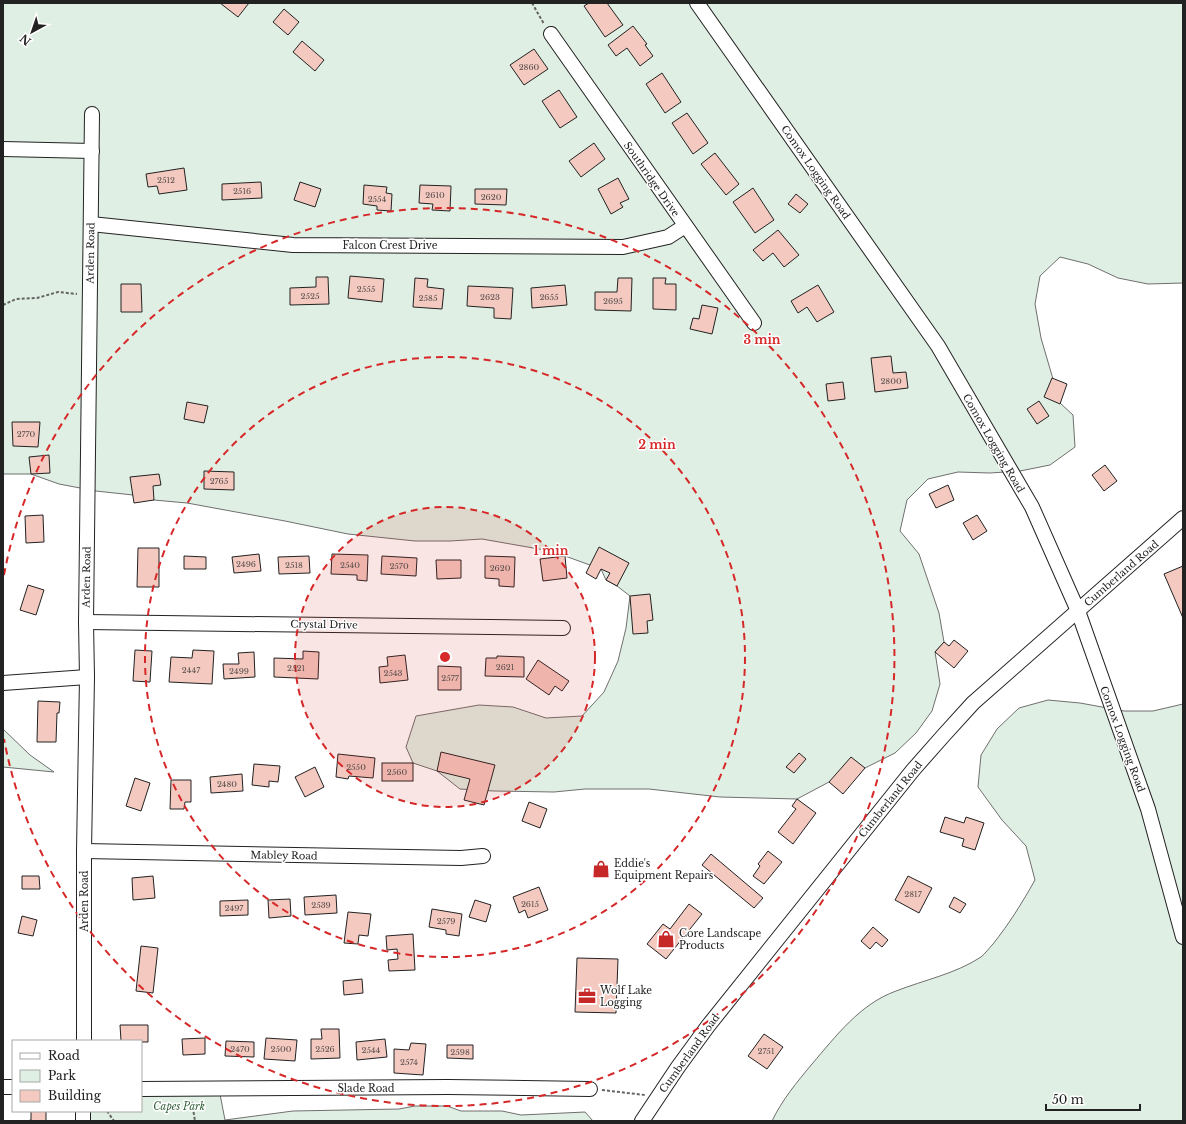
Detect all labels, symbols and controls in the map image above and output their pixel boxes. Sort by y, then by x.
north arrow [12,12,52,52]
text: N [17,31,34,48]
house number: 2860 [519,62,540,72]
street label: Comox Logging Road [778,123,853,222]
street label: Southridge Drive [621,139,682,219]
house number: 2512 [157,175,175,185]
house number: 2516 [233,186,251,196]
house number: 2610 [425,190,445,200]
house number: 2620 [481,192,502,202]
house number: 2554 [368,194,387,204]
street label: Arden Road [83,222,98,285]
street label: Falcon Crest Drive [343,239,438,252]
house number: 2555 [357,284,376,294]
house number: 2525 [301,291,320,301]
house number: 2623 [480,292,500,302]
house number: 2655 [539,292,559,302]
house number: 2585 [419,293,438,303]
house number: 2695 [603,296,623,306]
text: 3 min [743,332,781,347]
house number: 2800 [880,376,902,386]
street label: Comox Logging Road [960,392,1027,495]
house number: 2770 [17,429,36,439]
text: 2 min [638,437,676,452]
house number: 2765 [210,476,229,486]
street label: Cumberland Road [1081,537,1161,609]
text: 1 min [534,543,569,558]
street label: Arden Road [79,546,94,609]
house number: 2496 [236,559,256,569]
house number: 2518 [285,560,303,570]
house number: 2540 [340,560,360,570]
house number: 2570 [389,561,409,571]
house number: 2620 [490,563,511,573]
street label: Crystal Drive [290,617,358,632]
centre of rings [438,650,452,664]
house number: 2621 [496,662,515,672]
house number: 2521 [287,663,305,673]
house number: 2447 [182,665,201,675]
house number: 2499 [229,666,249,676]
house number: 2543 [383,668,403,678]
house number: 2577 [441,673,460,683]
street label: Comox Logging Road [1097,684,1148,794]
street label: Cumberland Road [856,758,925,840]
house number: 2550 [346,762,366,772]
house number: 2560 [387,767,407,777]
house number: 2480 [217,779,237,789]
street label: Mabley Road [250,848,318,863]
place label: Eddie's Equipment Repairs [614,857,714,882]
shop icon: Eddie's Equipment Repairs [591,859,611,879]
street label: Arden Road [78,870,91,933]
house number: 2817 [904,889,923,899]
house number: 2615 [521,899,540,909]
house number: 2539 [311,900,331,910]
house number: 2497 [225,903,244,913]
house number: 2579 [437,916,455,926]
place label: Core Landscape Products [679,927,761,952]
shop icon: Core Landscape Products [656,929,676,949]
place label: Wolf Lake Logging [599,984,652,1009]
office icon: Wolf Lake Logging [577,986,597,1006]
street label: Cumberland Road [656,1011,723,1095]
legend [12,1040,142,1112]
house number: 2470 [230,1044,250,1054]
house number: 2500 [271,1044,292,1054]
house number: 2526 [315,1044,335,1054]
house number: 2544 [362,1045,381,1055]
house number: 2751 [758,1046,775,1056]
house number: 2598 [450,1047,470,1057]
text: Road [48,1048,80,1063]
house number: 2574 [400,1057,418,1067]
text: Park [48,1068,76,1083]
street label: Slade Road [337,1082,395,1095]
scale bar [1046,1086,1140,1112]
text: Building [48,1088,102,1103]
text: 50 m [1052,1092,1084,1107]
park label: Capes Park [153,1100,205,1113]

